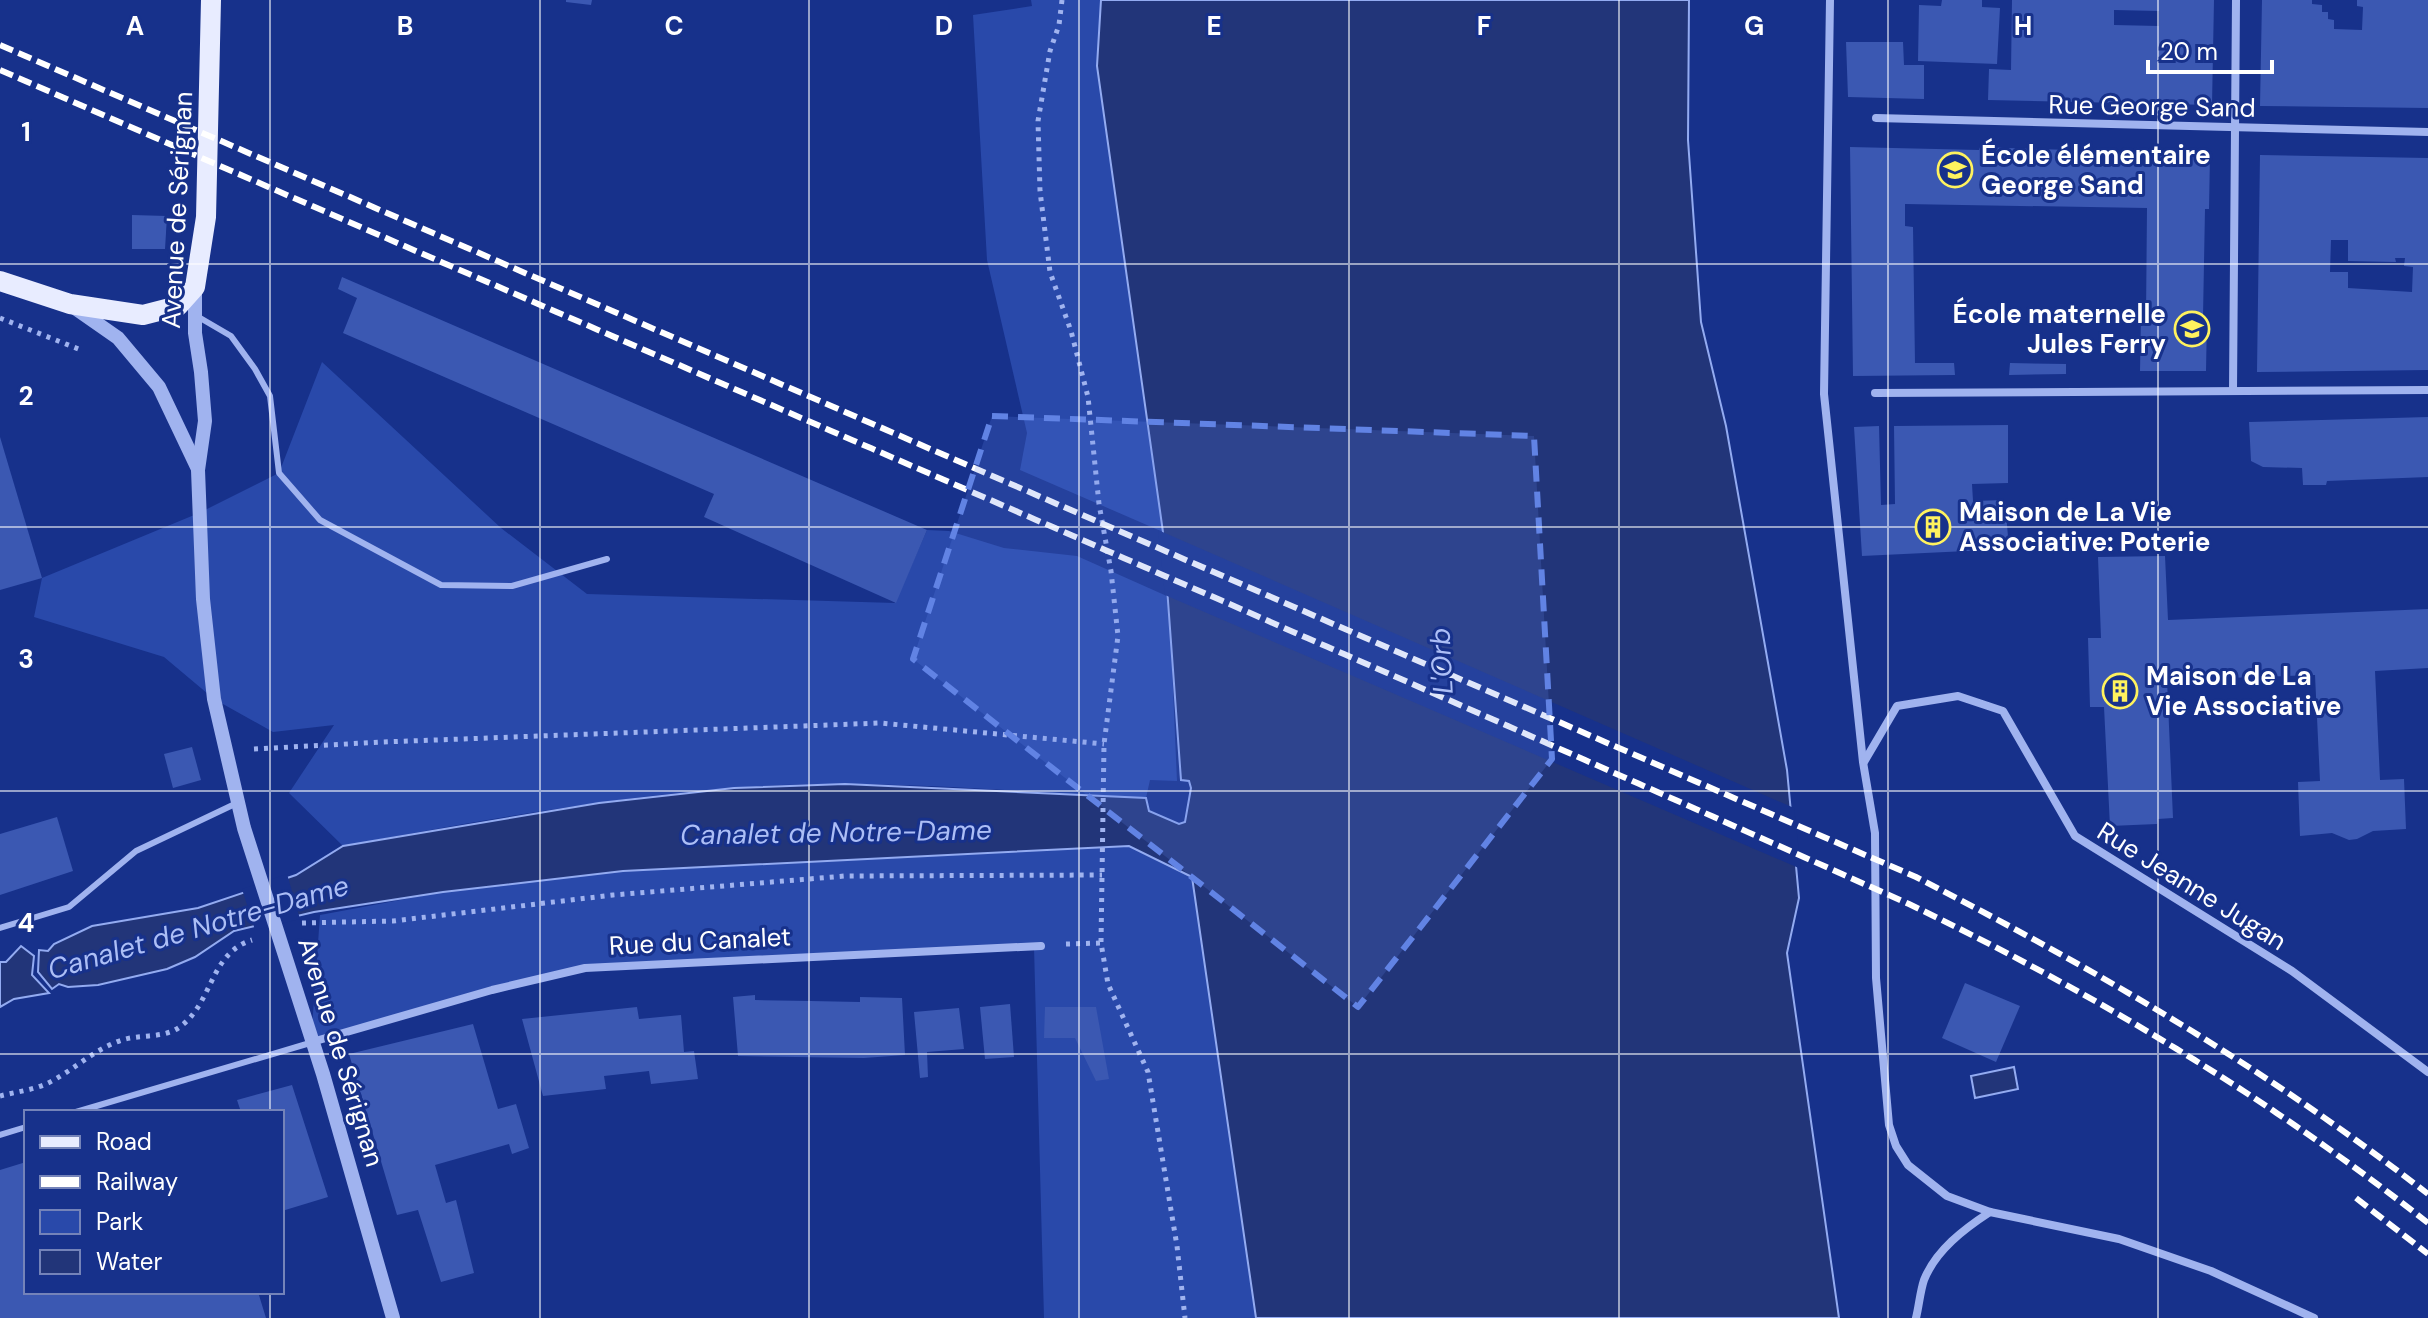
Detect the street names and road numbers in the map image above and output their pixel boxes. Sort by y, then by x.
street label: Rue George Sand [2048,87,2256,125]
street label: Avenue de Sérignan [154,91,200,329]
street label: Rue Jeanne Jugan [2091,814,2293,958]
street label: Rue du Canalet [608,919,792,963]
street label: Avenue de Sérignan [290,933,392,1171]

